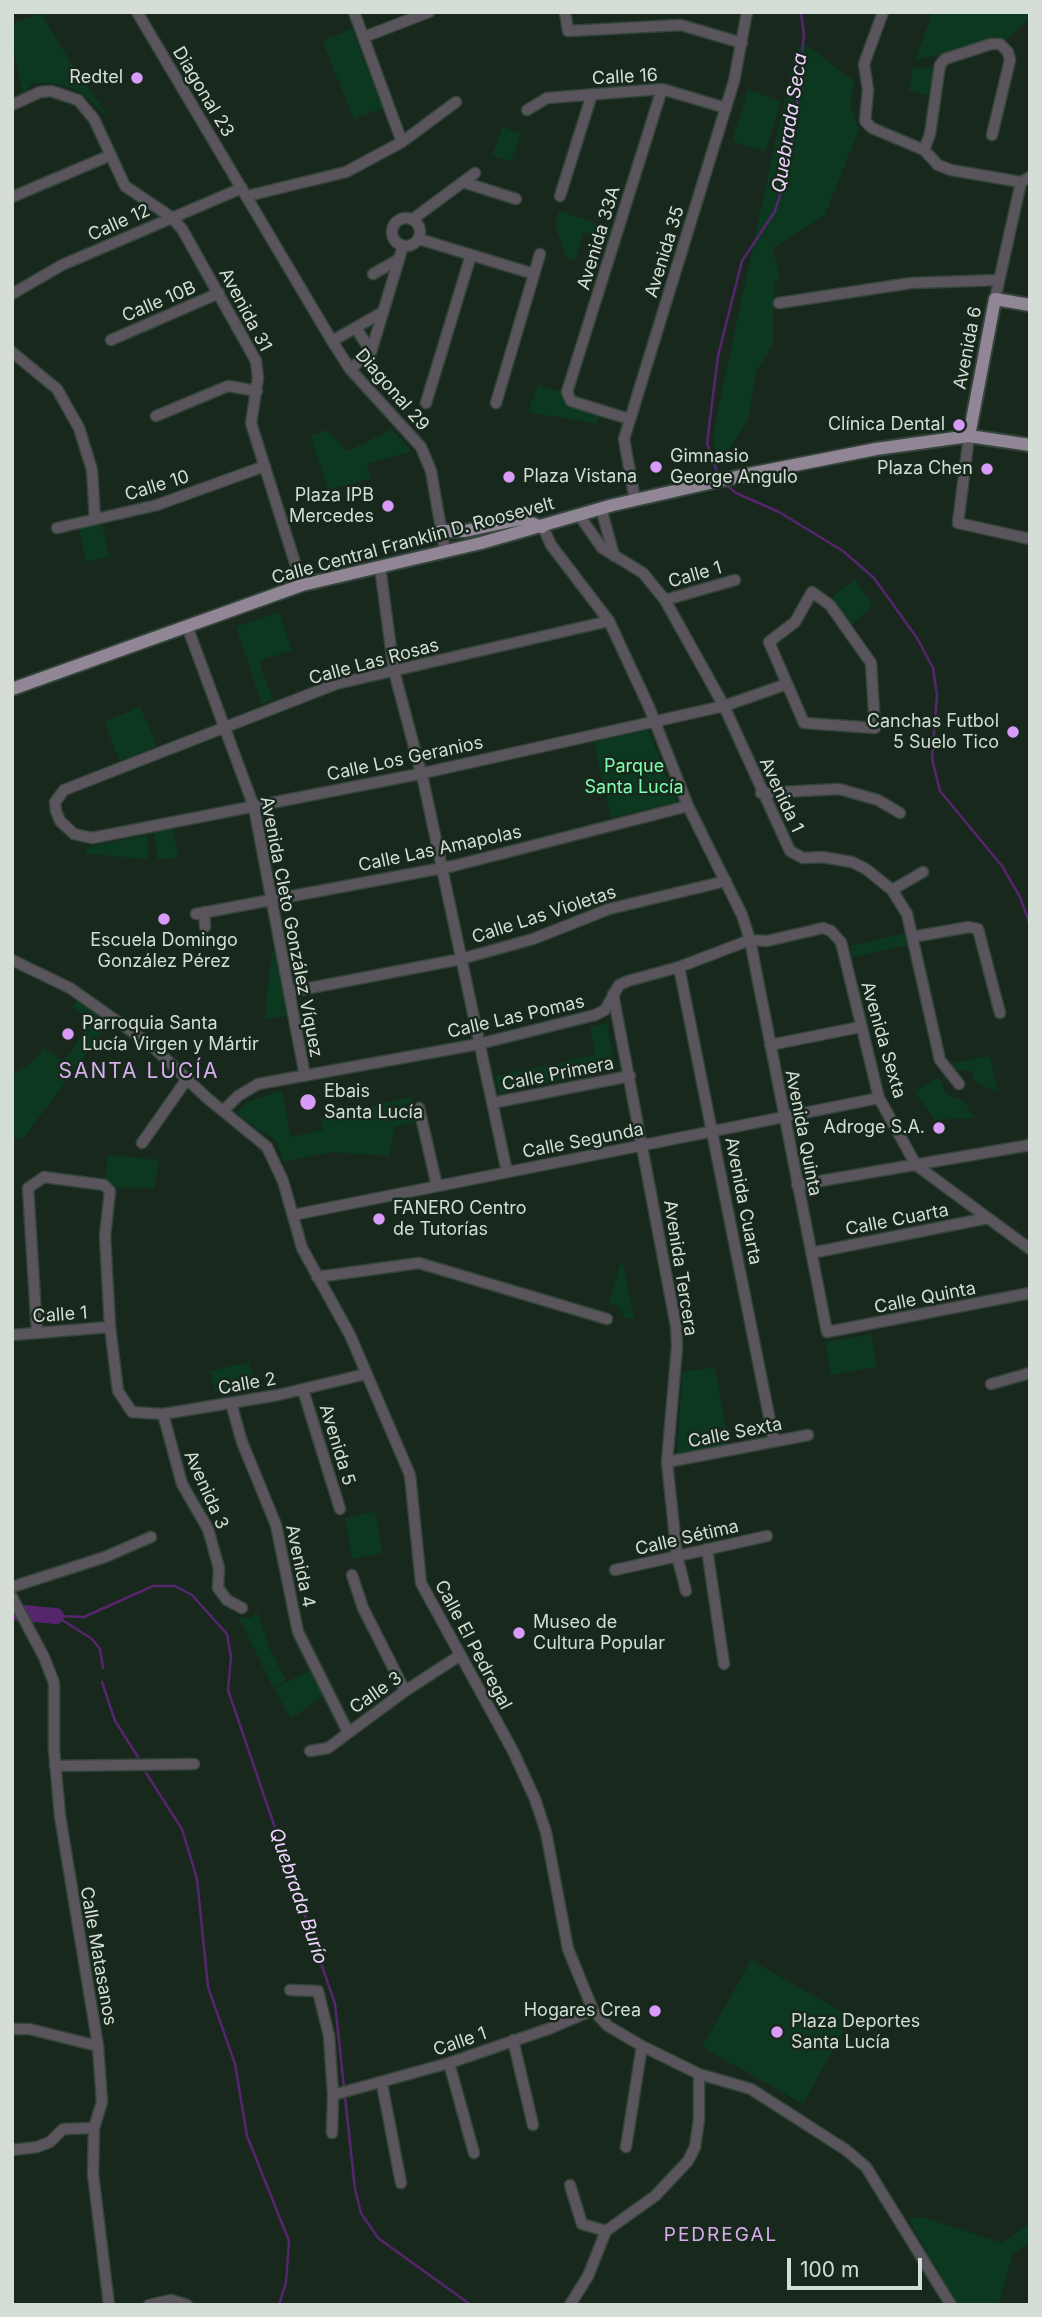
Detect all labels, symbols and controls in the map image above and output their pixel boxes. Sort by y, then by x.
street label: Diagonal 23 [168,43,238,141]
water label: Quebrada Seca [768,52,812,194]
street label: Calle 16 [591,64,659,90]
place label: Redtel [69,67,123,89]
marker: Redtel [129,70,145,86]
street label: Avenida 33A [573,184,625,292]
street label: Calle 12 [85,200,153,246]
street label: Avenida 35 [641,204,689,300]
street label: Avenida 31 [214,265,276,355]
street label: Calle 10B [119,277,199,327]
street label: Avenida 6 [949,305,987,391]
street label: Diagonal 29 [351,345,433,435]
place label: Clínica Dental [828,414,945,436]
marker: Clínica Dental [951,417,967,433]
place label: Gimnasio George Angulo [670,446,798,489]
place label: Plaza Chen [877,458,973,480]
marker: Gimnasio George Angulo [648,459,664,475]
marker: Plaza Chen [979,461,995,477]
street label: Calle 10 [122,466,192,506]
place label: Plaza Vistana [523,466,637,488]
marker: Plaza Vistana [501,469,517,485]
place label: Plaza IPB Mercedes [289,485,374,528]
street label: Calle Central Franklin D. Roosevelt [269,493,557,589]
marker: Plaza IPB Mercedes [380,498,396,514]
street label: Calle 1 [666,557,724,593]
street label: Calle Las Rosas [307,634,441,690]
place label: Canchas Futbol 5 Suelo Tico [867,711,999,754]
marker: Canchas Futbol 5 Suelo Tico [1005,724,1021,740]
street label: Calle Los Geranios [325,732,485,786]
street label: Avenida 1 [754,754,808,836]
park label: Parque Santa Lucía [584,756,684,798]
street label: Avenida Cleto González Víquez [255,795,327,1059]
street label: Calle Las Amapolas [356,821,524,877]
street label: Calle Las Violetas [469,881,619,949]
marker: Escuela Domingo González Pérez [156,911,172,927]
place label: Escuela Domingo González Pérez [90,930,238,972]
street label: Avenida Sexta [856,979,910,1101]
street label: Calle Las Pomas [445,991,587,1043]
place label: Parroquia Santa Lucía Virgen y Mártir [82,1013,259,1056]
marker: Parroquia Santa Lucía Virgen y Mártir [60,1026,76,1042]
street label: Calle Primera [500,1053,616,1095]
district label: SANTA LUCÍA [60,1059,218,1085]
street label: Avenida Quinta [780,1068,826,1198]
place label: Ebais Santa Lucía [324,1081,423,1124]
marker: Ebais Santa Lucía [298,1092,318,1112]
place label: Adroge S.A. [823,1117,925,1139]
street label: Calle Segunda [521,1119,645,1163]
marker: Adroge S.A. [931,1120,947,1136]
street label: Avenida Cuarta [720,1135,766,1267]
place label: FANERO Centro de Tutorías [393,1198,527,1240]
street label: Avenida Tercera [659,1198,701,1338]
street label: Calle Cuarta [844,1199,950,1241]
marker: FANERO Centro de Tutorías [371,1211,387,1227]
street label: Calle Quinta [872,1278,978,1318]
street label: Calle 1 [32,1302,88,1328]
street label: Calle 2 [216,1368,278,1400]
street label: Avenida 5 [314,1402,360,1488]
street label: Calle Sexta [686,1413,784,1453]
street label: Avenida 3 [179,1447,233,1533]
street label: Calle Sétima [633,1516,741,1560]
street label: Avenida 4 [281,1523,319,1609]
street label: Calle El Pedregal [430,1577,516,1713]
place label: Museo de Cultura Popular [533,1612,665,1654]
marker: Museo de Cultura Popular [511,1625,527,1641]
street label: Calle 3 [346,1667,406,1719]
water label: Quebrada Burío [264,1825,332,1967]
street label: Calle Matasanos [75,1885,121,2027]
place label: Hogares Crea [524,2000,641,2022]
marker: Hogares Crea [647,2003,663,2019]
place label: Plaza Deportes Santa Lucía [791,2011,920,2054]
street label: Calle 1 [431,2023,489,2061]
marker: Plaza Deportes Santa Lucía [769,2024,785,2040]
district label: PEDREGAL [665,2224,777,2246]
scale bar [790,2244,925,2288]
text: 100 m [800,2257,859,2282]

